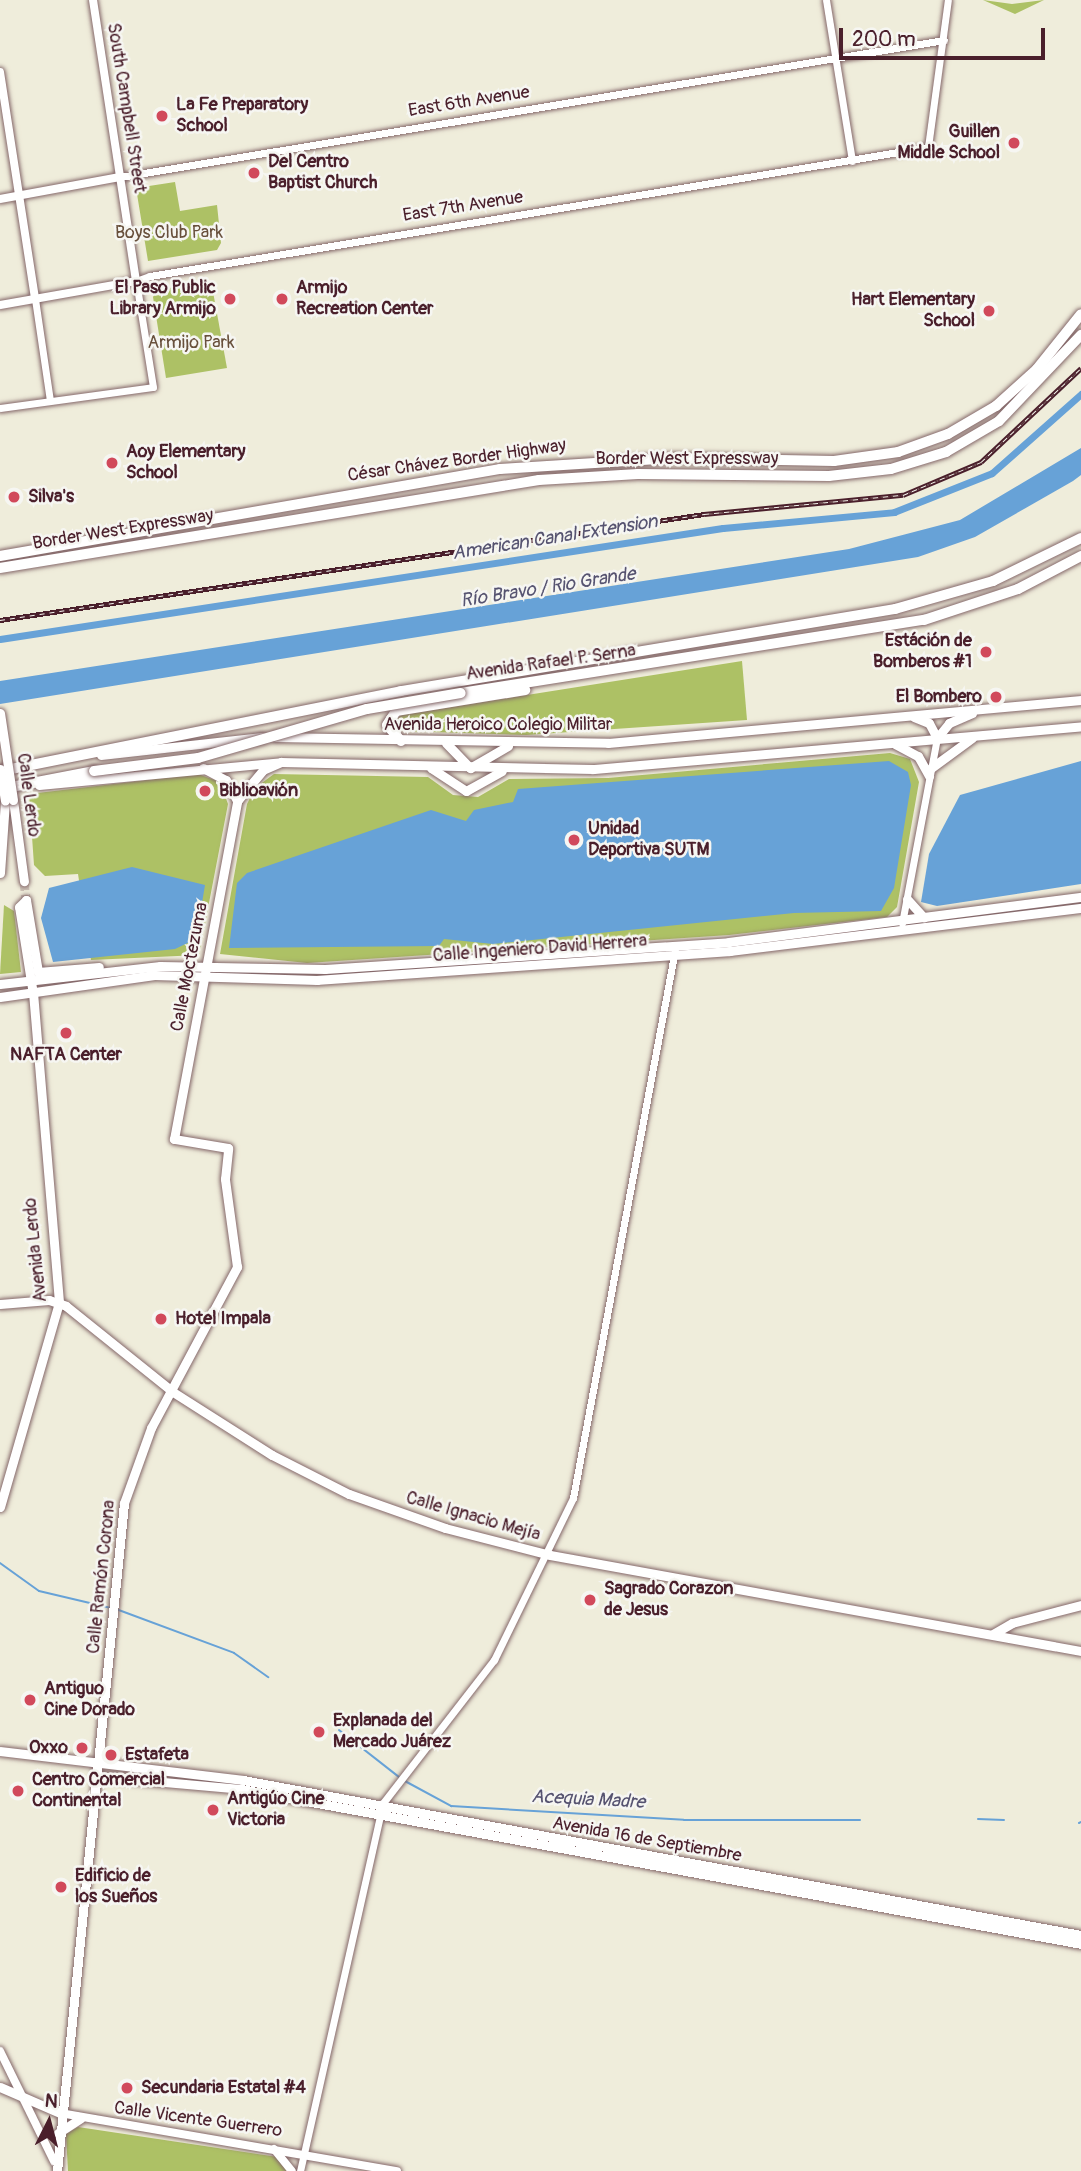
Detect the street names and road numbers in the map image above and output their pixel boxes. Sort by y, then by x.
street label: South Campbell Street [102,21,150,195]
street label: East 6th Avenue [407,82,531,122]
street label: East 7th Avenue [401,187,525,227]
street label: César Chávez Border Highway [346,435,568,487]
street label: Border West Expressway [596,448,778,470]
street label: Border West Expressway [31,505,215,555]
street label: Avenida Rafael P. Serna [465,640,637,686]
street label: Avenida Heroico Colegio Militar [384,714,612,736]
street label: Calle Lerdo [11,752,45,838]
street label: Calle Moctezuma [167,901,213,1033]
street label: Calle Ingeniero David Herrera [432,931,648,967]
street label: Avenida Lerdo [20,1197,52,1303]
street label: Calle Ignacio Mejía [403,1487,543,1547]
street label: Calle Ramón Corona [83,1499,121,1655]
street label: Avenida 16 de Septiembre [551,1813,743,1867]
street label: Calle Vicente Guerrero [113,2098,283,2142]

